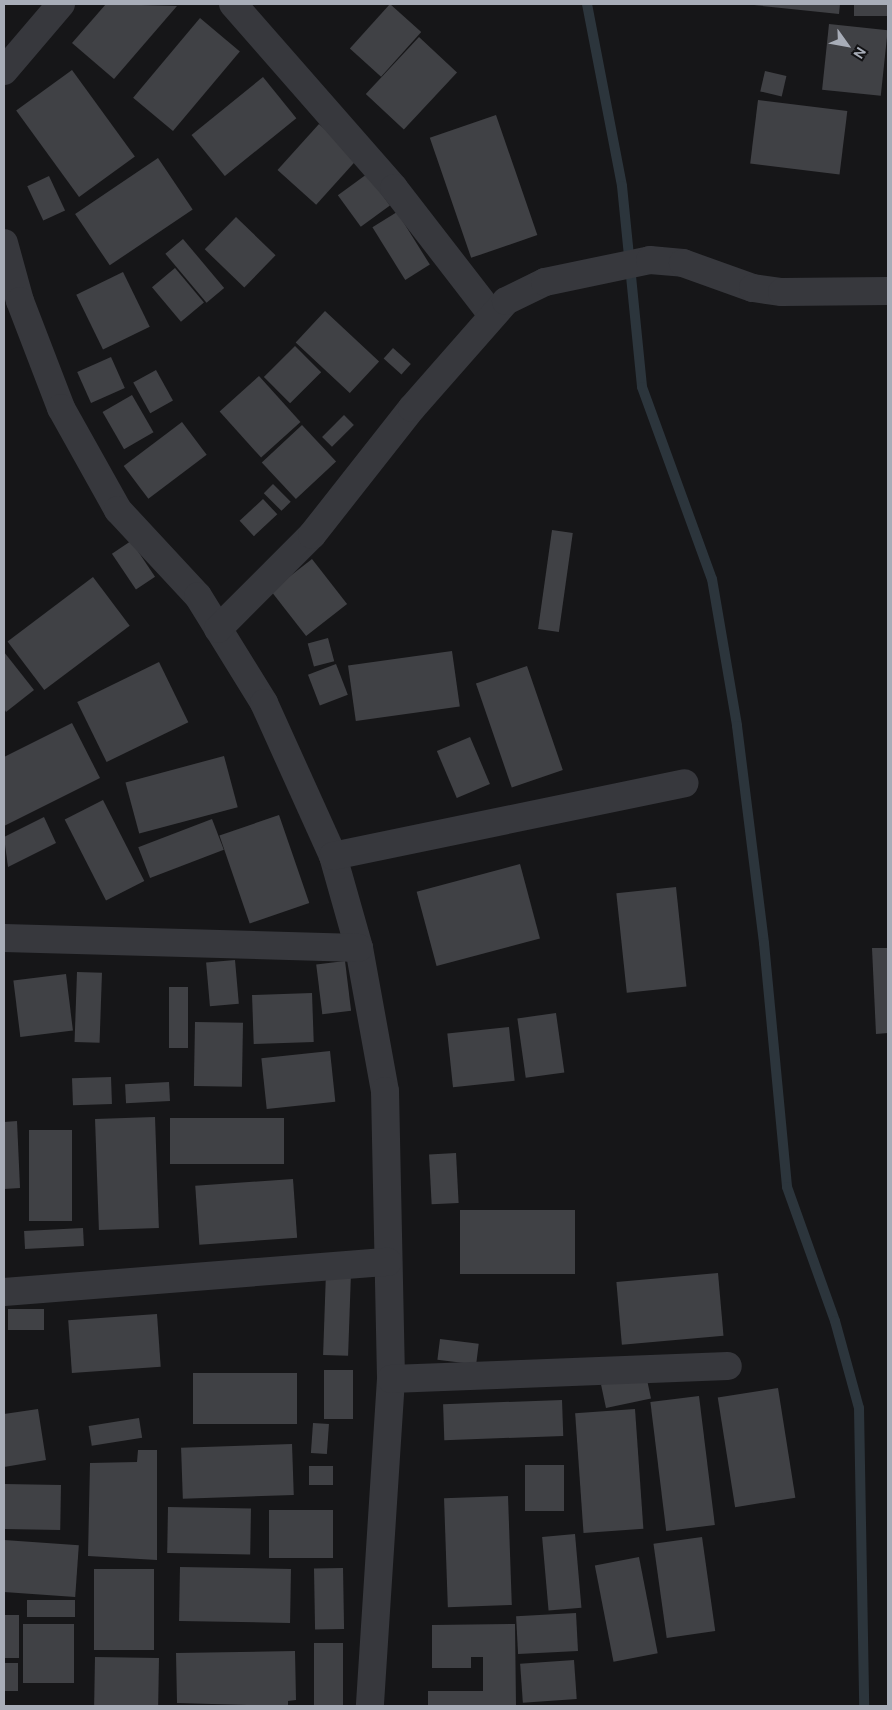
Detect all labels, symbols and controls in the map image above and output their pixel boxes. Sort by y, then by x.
north arrow [822,20,872,70]
text: N [849,44,870,62]

